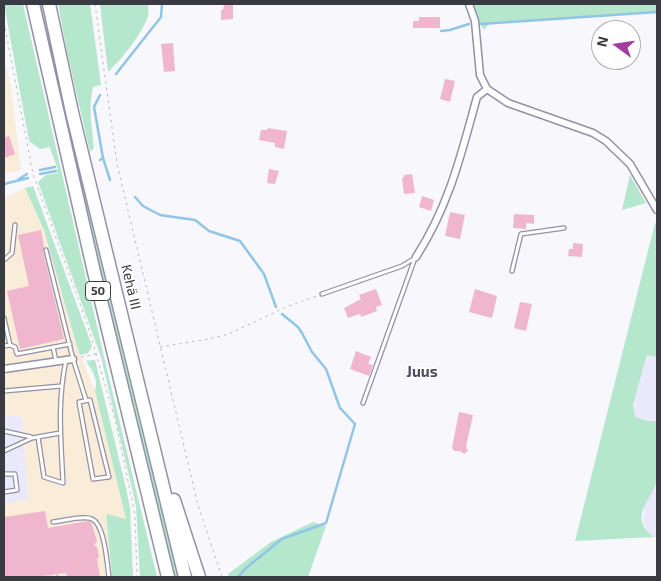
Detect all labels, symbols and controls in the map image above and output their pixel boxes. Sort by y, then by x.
north arrow [591,20,641,70]
text: N [592,35,611,48]
street label: Kehä III [118,263,144,311]
road number: 50 [86,282,110,300]
district label: Juus [406,363,438,381]

